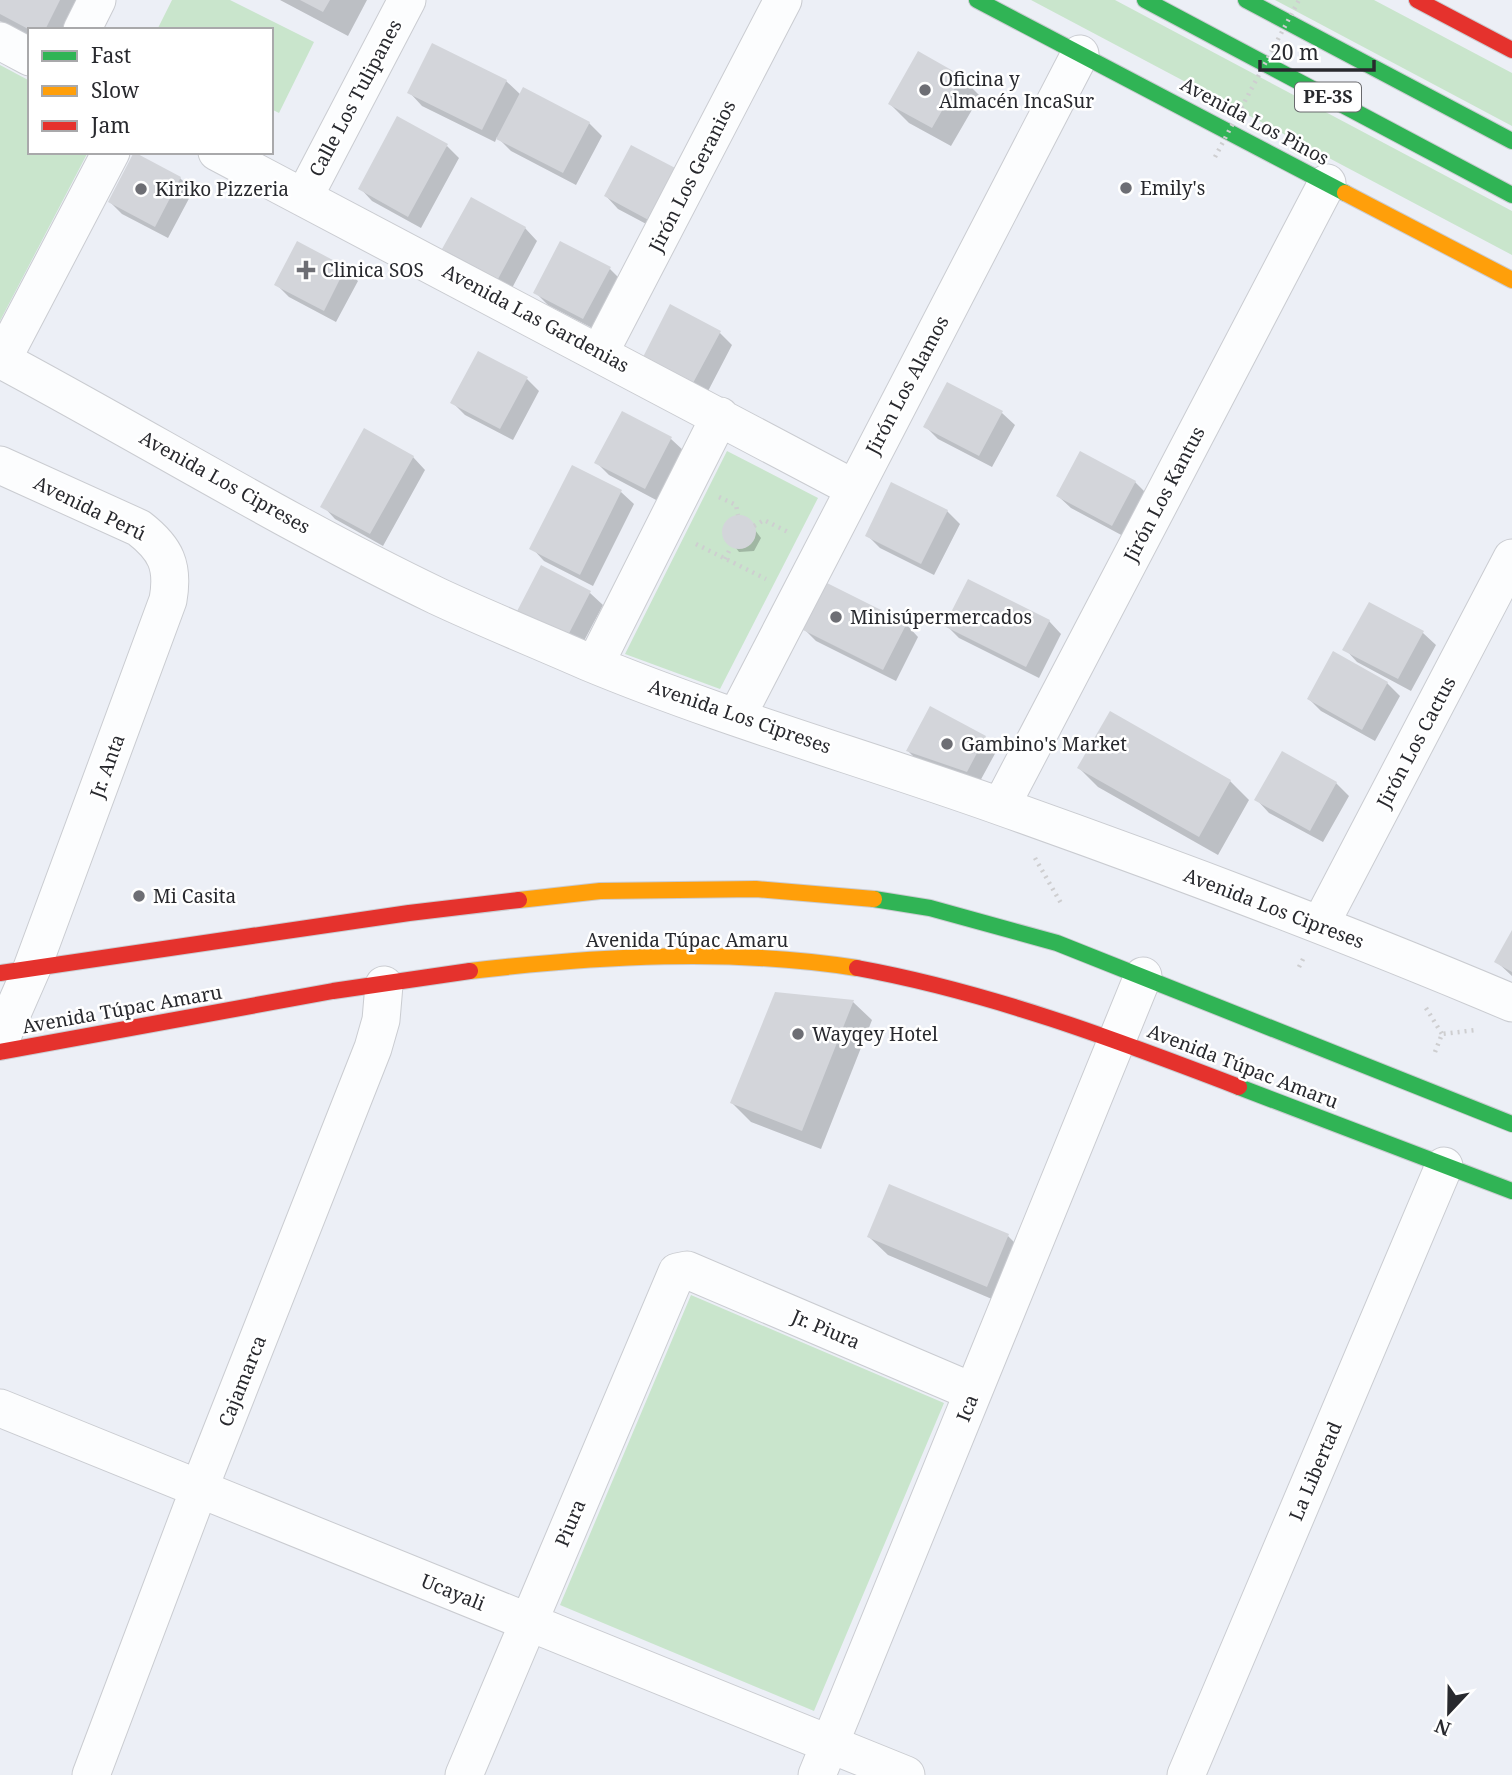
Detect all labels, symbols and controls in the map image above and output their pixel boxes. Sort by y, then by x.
street label: Calle Los Tulipanes [303,15,407,181]
legend [28,28,273,154]
scale bar [1260,28,1374,72]
text: 20 m [1270,38,1319,66]
text: Fast [91,41,131,69]
place label: Oficina y Almacén IncaSur [939,66,1094,114]
street label: Avenida Los Pinos [1176,71,1334,171]
text: Slow [91,76,140,104]
marker: Oficina y Almacén IncaSur [917,82,933,98]
road number: PE-3S [1295,82,1361,112]
street label: Jirón Los Geranios [642,96,742,257]
text: Jam [90,111,130,139]
place label: Emily's [1140,175,1205,201]
place label: Kiriko Pizzeria [155,176,289,202]
marker: Emily's [1118,180,1134,196]
marker: Kiriko Pizzeria [133,181,149,197]
place label: Clinica SOS [322,257,424,283]
street label: Avenida Las Gardenias [438,258,634,378]
marker: Clinica SOS [296,260,316,280]
street label: Jirón Los Alamos [859,311,955,460]
street label: Jirón Los Kantus [1117,422,1211,567]
street label: Avenida Los Cipreses [135,424,315,540]
street label: Avenida Perú [30,470,150,546]
place label: Minisúpermercados [850,604,1032,630]
marker: Minisúpermercados [828,609,844,625]
street label: Jirón Los Cactus [1370,672,1462,813]
street label: Avenida Los Cipreses [645,673,835,759]
street label: Jr. Anta [83,731,131,802]
place label: Gambino's Market [961,731,1127,757]
marker: Gambino's Market [939,736,955,752]
street label: Avenida Los Cipreses [1180,862,1368,954]
place label: Mi Casita [153,883,236,909]
marker: Mi Casita [131,888,147,904]
street label: Avenida Túpac Amaru [586,927,788,953]
street label: Avenida Túpac Amaru [20,979,224,1039]
street label: Avenida Túpac Amaru [1144,1018,1342,1114]
place label: Wayqey Hotel [812,1021,938,1047]
marker: Wayqey Hotel [790,1026,806,1042]
street label: Jr. Piura [787,1303,864,1355]
street label: Cajamarca [212,1331,272,1431]
street label: Ica [950,1391,984,1425]
street label: La Libertad [1282,1417,1348,1525]
street label: Piura [548,1495,592,1551]
street label: Ucayali [417,1567,489,1617]
north arrow [1414,1677,1484,1747]
text: N [1431,1713,1454,1743]

